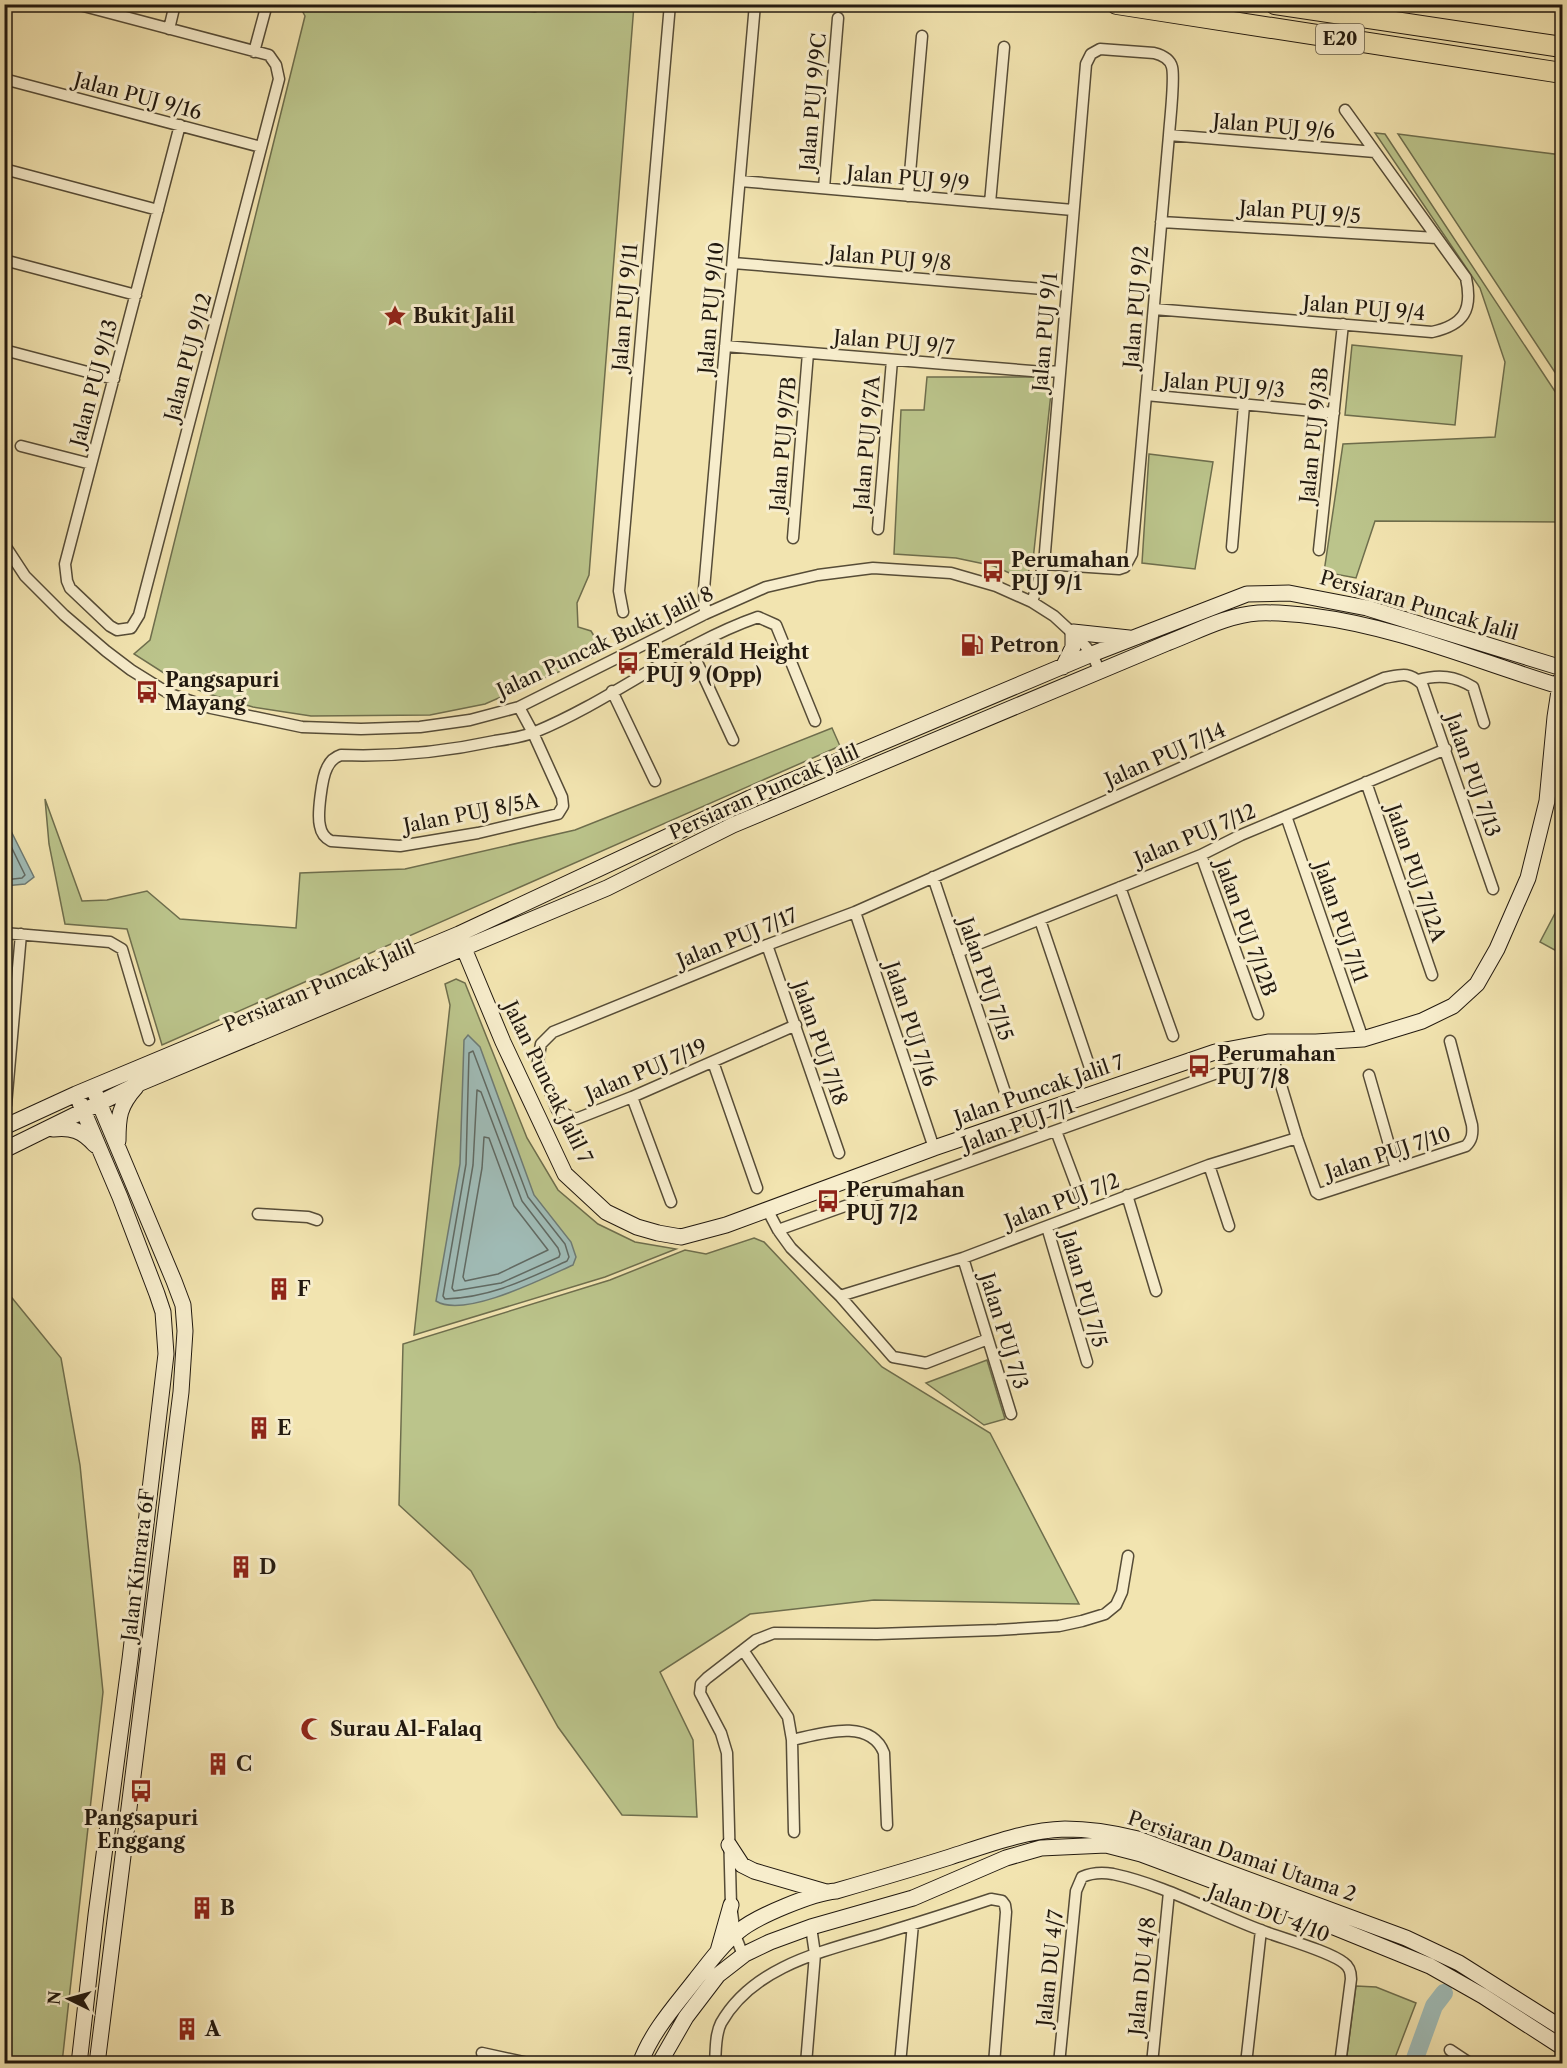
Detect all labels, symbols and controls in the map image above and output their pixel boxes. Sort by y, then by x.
road number: E20 [1316,24,1364,54]
street label: Jalan PUJ 9/9C [795,32,831,175]
street label: Jalan PUJ 9/16 [68,67,205,125]
street label: Jalan PUJ 9/6 [1209,108,1336,143]
street label: Jalan PUJ 9/9 [843,160,970,195]
street label: Jalan PUJ 9/5 [1235,196,1362,228]
street label: Jalan PUJ 9/8 [825,240,952,275]
street label: Jalan PUJ 9/10 [693,241,729,378]
street label: Jalan PUJ 9/11 [607,242,643,375]
street label: Jalan PUJ 9/2 [1118,245,1153,372]
street label: Jalan PUJ 9/1 [1028,271,1062,396]
street label: Jalan PUJ 9/12 [159,290,217,426]
street label: Jalan PUJ 9/4 [1299,290,1426,325]
place icon: Bukit Jalil [382,303,408,329]
place label: Bukit Jalil [413,304,515,328]
street label: Jalan PUJ 9/13 [65,317,123,452]
street label: Jalan PUJ 9/7 [830,325,956,359]
street label: Jalan PUJ 9/3B [1295,366,1333,507]
street label: Jalan PUJ 9/3 [1159,367,1286,402]
street label: Jalan PUJ 9/7A [849,373,885,514]
street label: Jalan PUJ 9/7B [765,376,801,515]
place label: Perumahan PUJ 9/1 [1011,548,1130,595]
bus stop icon: Perumahan PUJ 9/1 [980,558,1006,584]
street label: Persiaran Puncak Jalil [1317,565,1521,645]
street label: Jalan Puncak Bukit Jalil 8 [490,581,717,704]
fuel station icon: Petron [959,632,985,658]
place label: Petron [990,633,1059,657]
place label: Emerald Height PUJ 9 (Opp) [646,640,809,687]
bus stop icon: Emerald Height PUJ 9 (Opp) [615,650,641,676]
place label: Pangsapuri Mayang [165,668,280,715]
bus stop icon: Pangsapuri Mayang [134,679,160,705]
street label: Jalan PUJ 7/13 [1440,707,1505,840]
street label: Jalan PUJ 7/14 [1098,718,1229,793]
street label: Persiaran Puncak Jalil [665,739,863,845]
street label: Jalan PUJ 8/5A [398,788,542,838]
street label: Jalan PUJ 7/12A [1380,798,1451,946]
street label: Jalan PUJ 7/12 [1128,799,1259,872]
street label: Jalan PUJ 7/12B [1209,854,1282,999]
street label: Jalan PUJ 7/11 [1308,856,1373,986]
street label: Jalan PUJ 7/17 [671,903,801,974]
street label: Jalan PUJ 7/15 [953,911,1018,1044]
street label: Persiaran Puncak Jalil [220,935,418,1037]
street label: Jalan PUJ 7/16 [879,956,942,1089]
street label: Jalan PUJ 7/18 [787,975,852,1108]
street label: Jalan Puncak Jalil 7 [497,994,598,1167]
street label: Jalan PUJ 7/19 [579,1034,710,1108]
place label: Perumahan PUJ 7/8 [1217,1042,1336,1089]
street label: Jalan Puncak Jalil 7 [948,1050,1127,1131]
bus stop icon: Perumahan PUJ 7/8 [1186,1053,1212,1079]
street label: Jalan PUJ 7/1 [956,1093,1078,1157]
street label: Jalan PUJ 7/10 [1319,1121,1454,1186]
street label: Jalan PUJ 7/2 [998,1168,1123,1235]
place label: Perumahan PUJ 7/2 [846,1178,965,1225]
bus stop icon: Perumahan PUJ 7/2 [815,1188,841,1214]
street label: Jalan PUJ 7/5 [1055,1225,1112,1350]
street label: Jalan PUJ 7/3 [974,1267,1033,1392]
building icon: F [266,1276,292,1302]
place label: F [297,1277,311,1301]
building icon: E [246,1415,272,1441]
place label: E [277,1416,291,1440]
street label: Jalan Kinrara 6F [116,1487,159,1646]
building icon: D [228,1554,254,1580]
place label: D [259,1555,276,1579]
mosque icon: Surau Al-Falaq [299,1716,325,1742]
place label: Surau Al-Falaq [330,1717,483,1741]
building icon: C [205,1751,231,1777]
place label: C [236,1752,252,1776]
bus stop icon: Pangsapuri Enggang [128,1778,154,1804]
place label: Pangsapuri Enggang [84,1806,198,1853]
street label: Persiaran Damai Utama 2 [1125,1806,1359,1906]
street label: Jalan DU 4/10 [1202,1878,1333,1947]
building icon: B [189,1895,215,1921]
place label: B [220,1896,235,1920]
street label: Jalan DU 4/7 [1032,1908,1068,2030]
street label: Jalan DU 4/8 [1124,1915,1160,2039]
north arrow [39,1969,99,2029]
text: N [43,1990,65,2005]
building icon: A [174,2016,200,2042]
place label: A [204,2017,221,2041]

